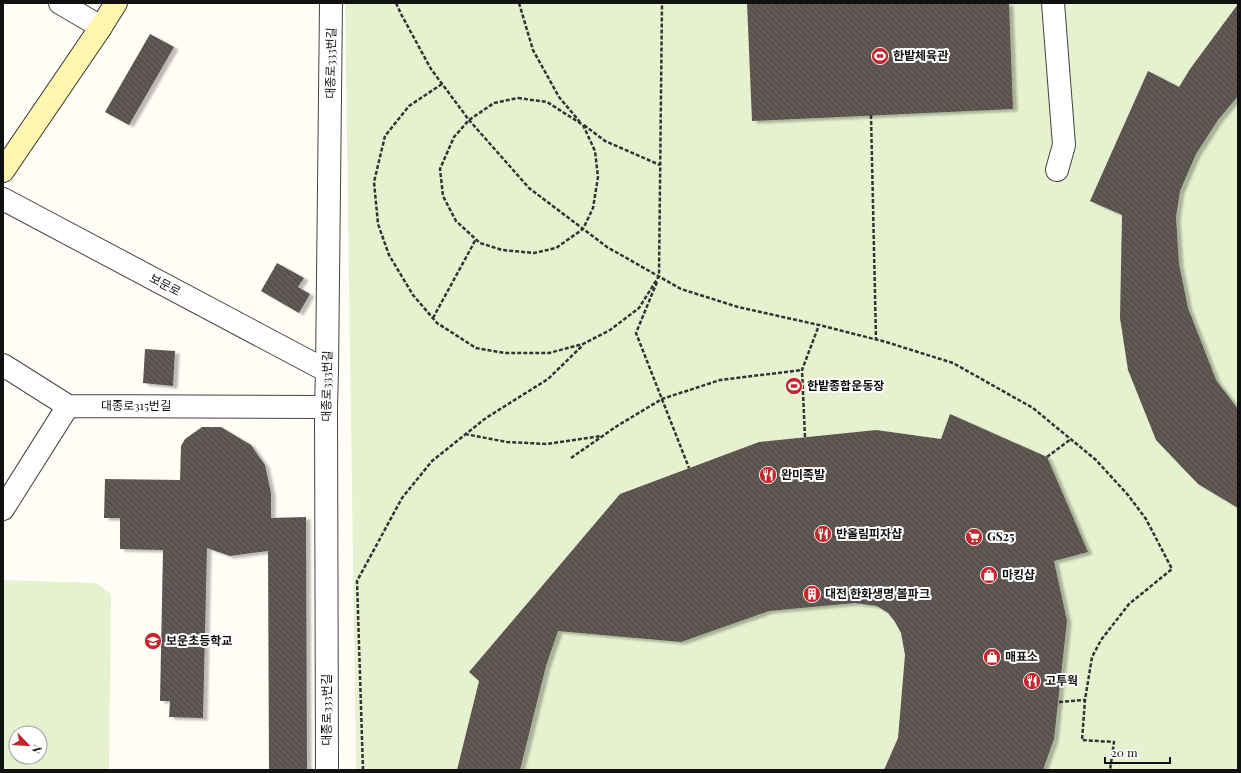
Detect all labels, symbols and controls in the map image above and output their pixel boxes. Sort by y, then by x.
street label: 대종로333번길 [321,27,339,99]
sports icon: 한밭체육관 [870,46,890,66]
place label: 한밭체육관 [893,47,948,63]
street label: 보문로 [147,269,184,299]
street label: 대종로333번길 [317,350,335,422]
sports icon: 한밭종합운동장 [784,376,804,396]
place label: 한밭종합운동장 [807,377,884,393]
street label: 대종로315번길 [101,397,171,413]
restaurant icon: 완미족발 [758,465,778,485]
place label: 완미족발 [781,466,825,482]
restaurant icon: 반올림피자샵 [813,524,833,544]
place label: 반올림피자샵 [836,525,902,541]
supermarket icon: GS25 [964,527,984,547]
place label: GS25 [987,528,1015,544]
shop icon: 마킹샵 [979,565,999,585]
place label: 마킹샵 [1002,566,1035,582]
building icon: 대전 한화생명 볼파크 [802,584,822,604]
place label: 대전 한화생명 볼파크 [825,585,930,601]
school or university icon: 보운초등학교 [143,631,163,651]
place label: 보운초등학교 [166,632,232,648]
shop icon: 매표소 [982,647,1002,667]
place label: 매표소 [1005,648,1038,664]
restaurant icon: 고투웍 [1022,671,1042,691]
place label: 고투웍 [1045,672,1078,688]
street label: 대종로333번길 [318,674,334,746]
north arrow [8,725,48,765]
scale bar [1105,739,1170,765]
text: N [29,743,46,756]
text: 20 m [1111,744,1138,760]

